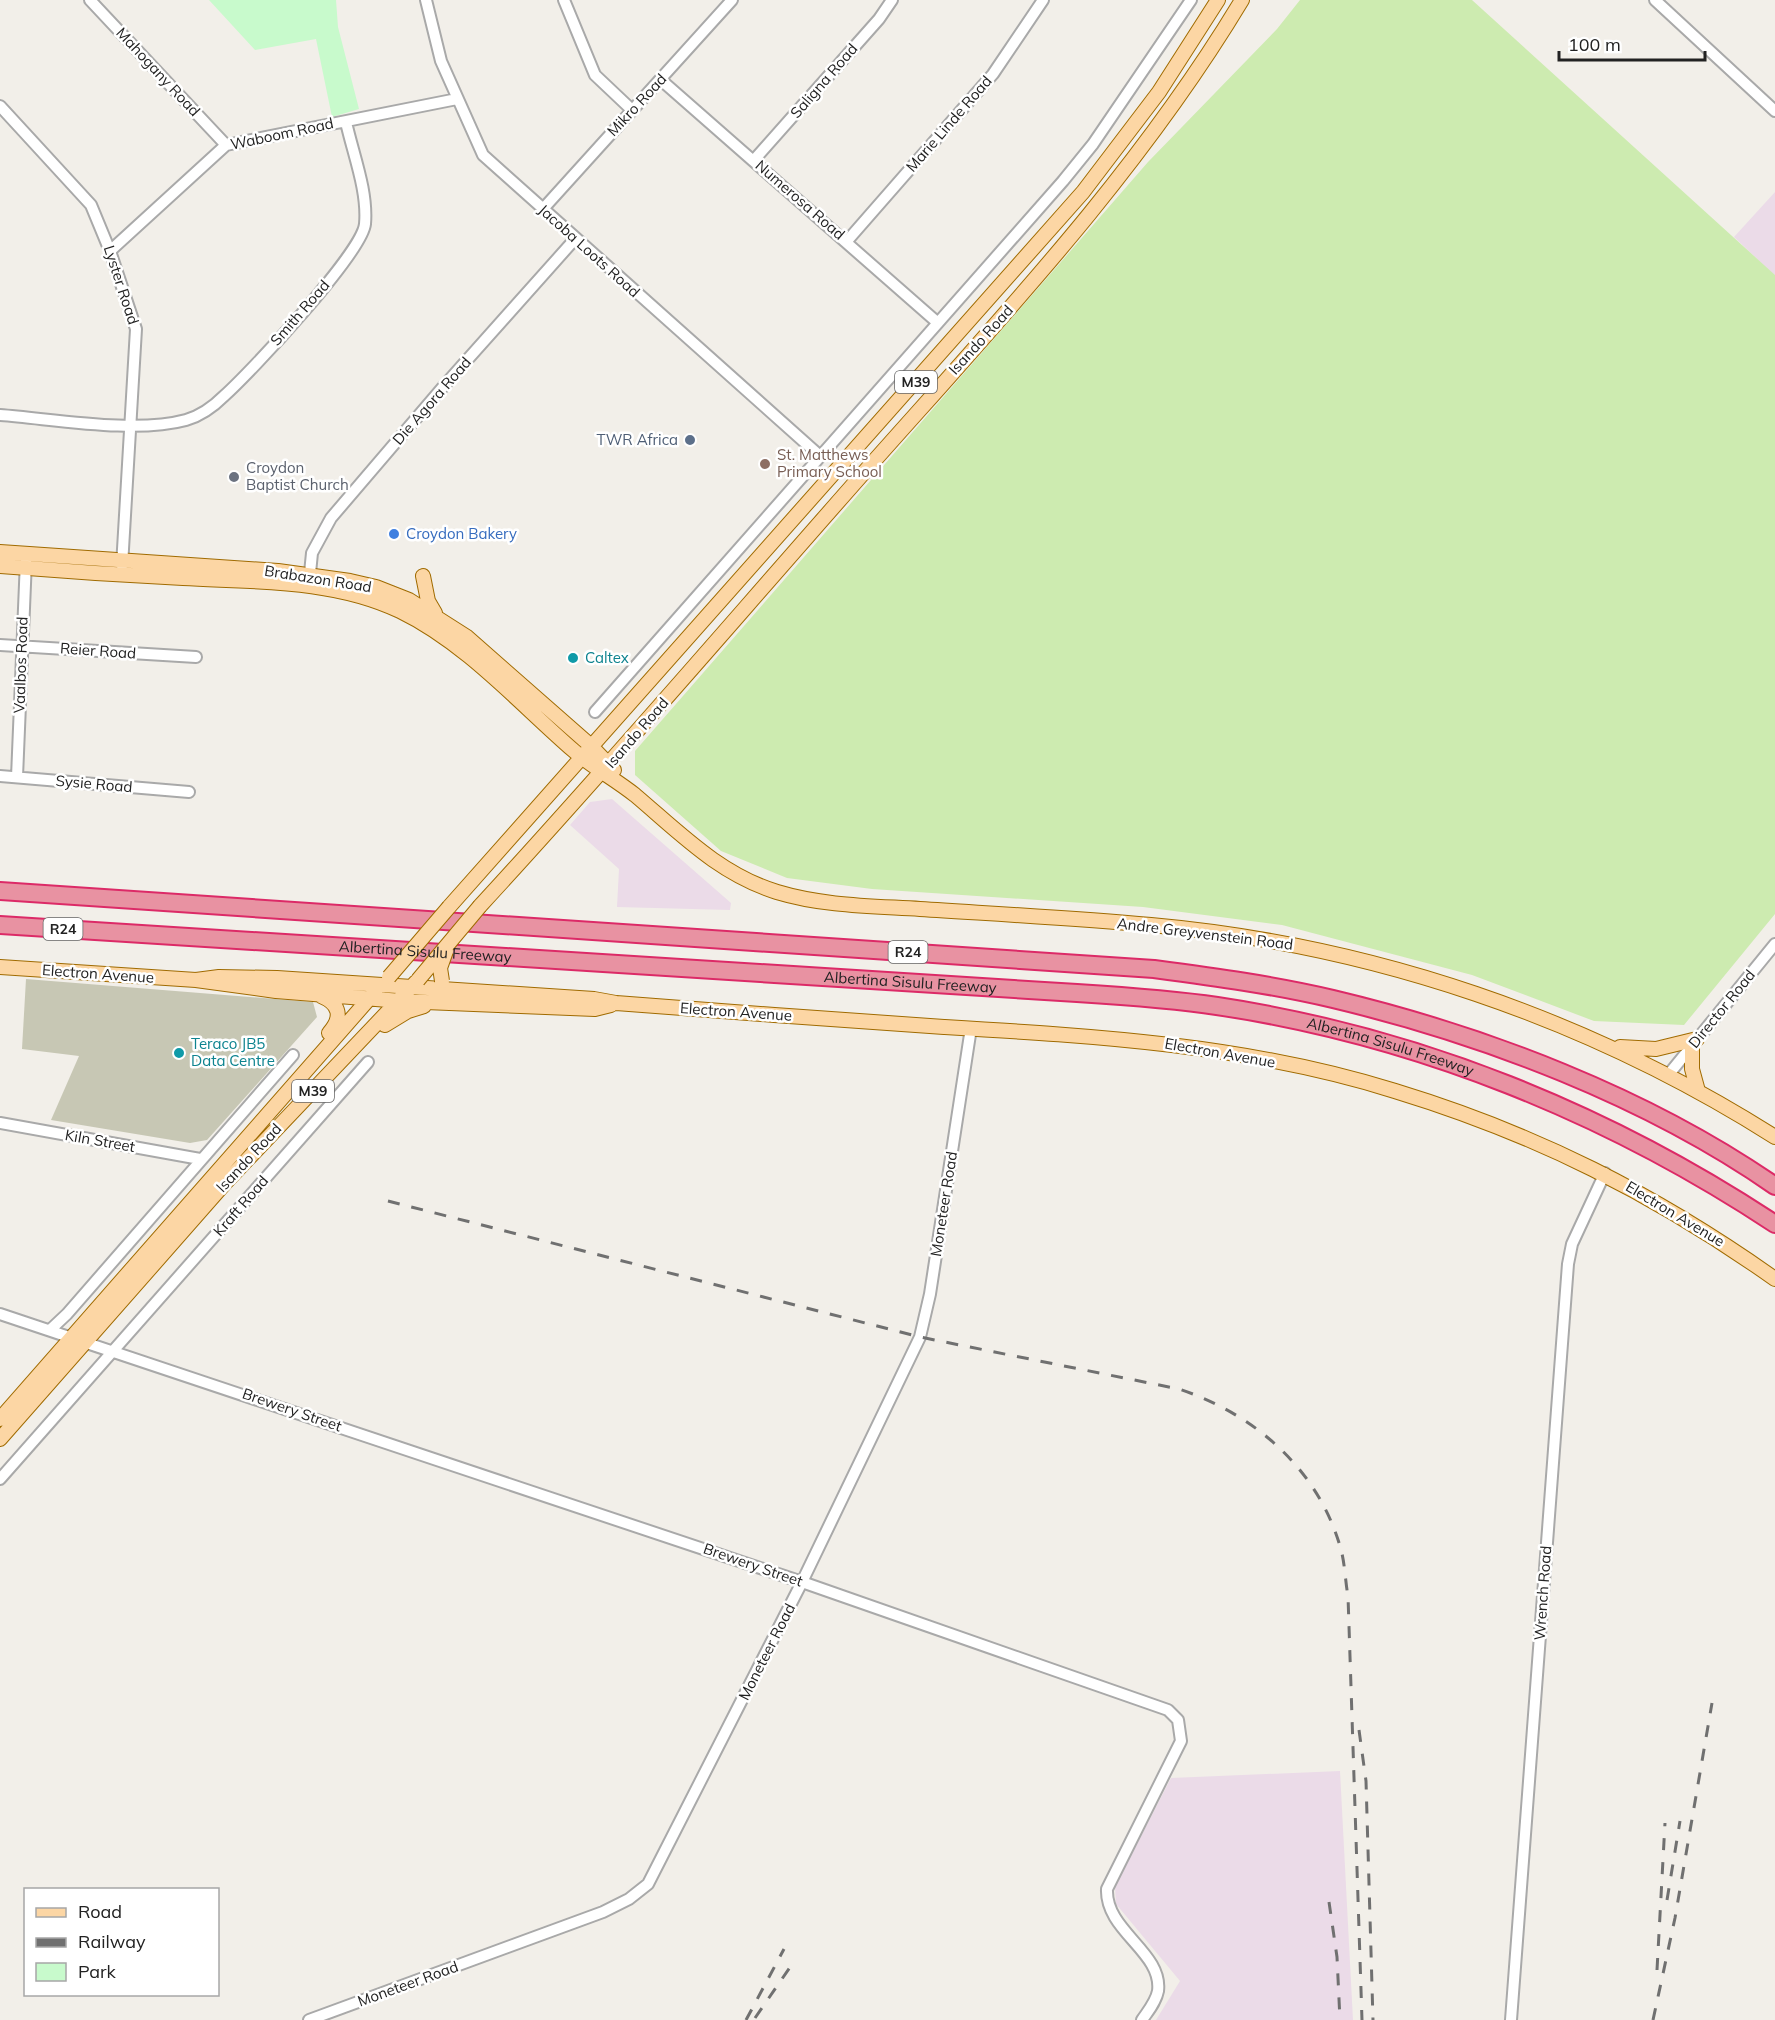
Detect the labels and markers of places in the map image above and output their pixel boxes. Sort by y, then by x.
place label: TWR Africa [596,430,678,449]
marker: TWR Africa [683,433,697,447]
place label: St. Matthews Primary School [777,445,882,481]
marker: St. Matthews Primary School [758,457,772,471]
place label: Croydon Baptist Church [246,458,349,494]
marker: Croydon Baptist Church [227,470,241,484]
place label: Croydon Bakery [406,524,517,543]
marker: Croydon Bakery [387,527,401,541]
place label: Caltex [585,648,629,667]
marker: Caltex [566,651,580,665]
place label: Teraco JB5 Data Centre [191,1034,275,1070]
marker: Teraco JB5 Data Centre [172,1046,186,1060]

